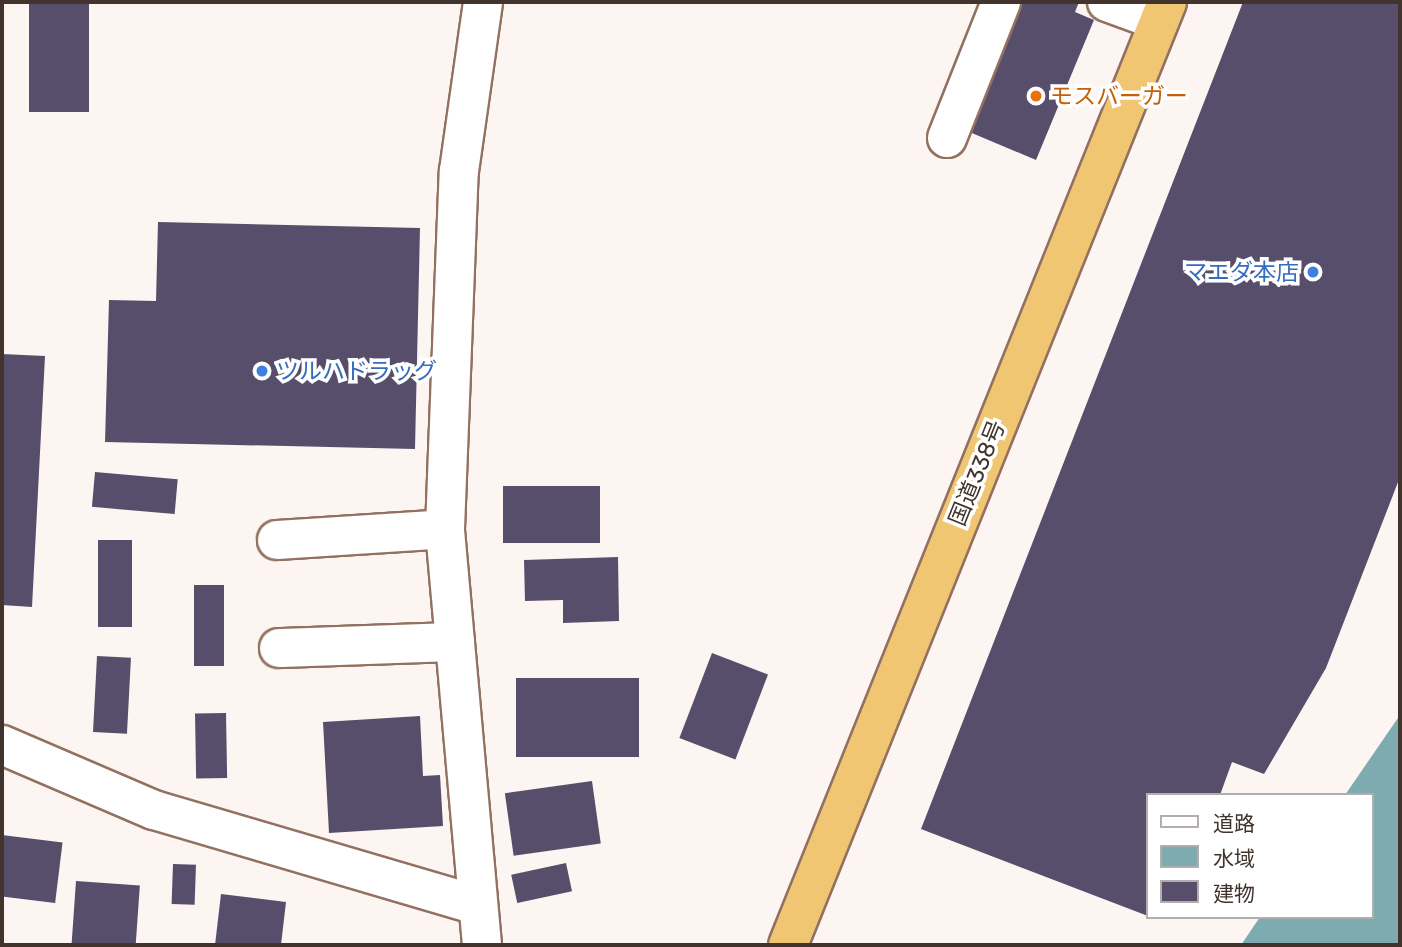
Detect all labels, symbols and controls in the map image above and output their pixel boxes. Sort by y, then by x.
place label: モスバーガー [1050,82,1188,110]
marker: モスバーガー [1028,88,1044,104]
place label: マエダ本店 [1184,258,1299,286]
marker: マエダ本店 [1305,264,1321,280]
place label: ツルハドラッグ [276,357,437,385]
marker: ツルハドラッグ [254,363,270,379]
street label: 国道338号 [943,416,1011,530]
legend [1146,793,1374,919]
text: 道路 [1213,811,1255,836]
text: 水域 [1213,846,1255,871]
text: 建物 [1213,881,1255,906]

